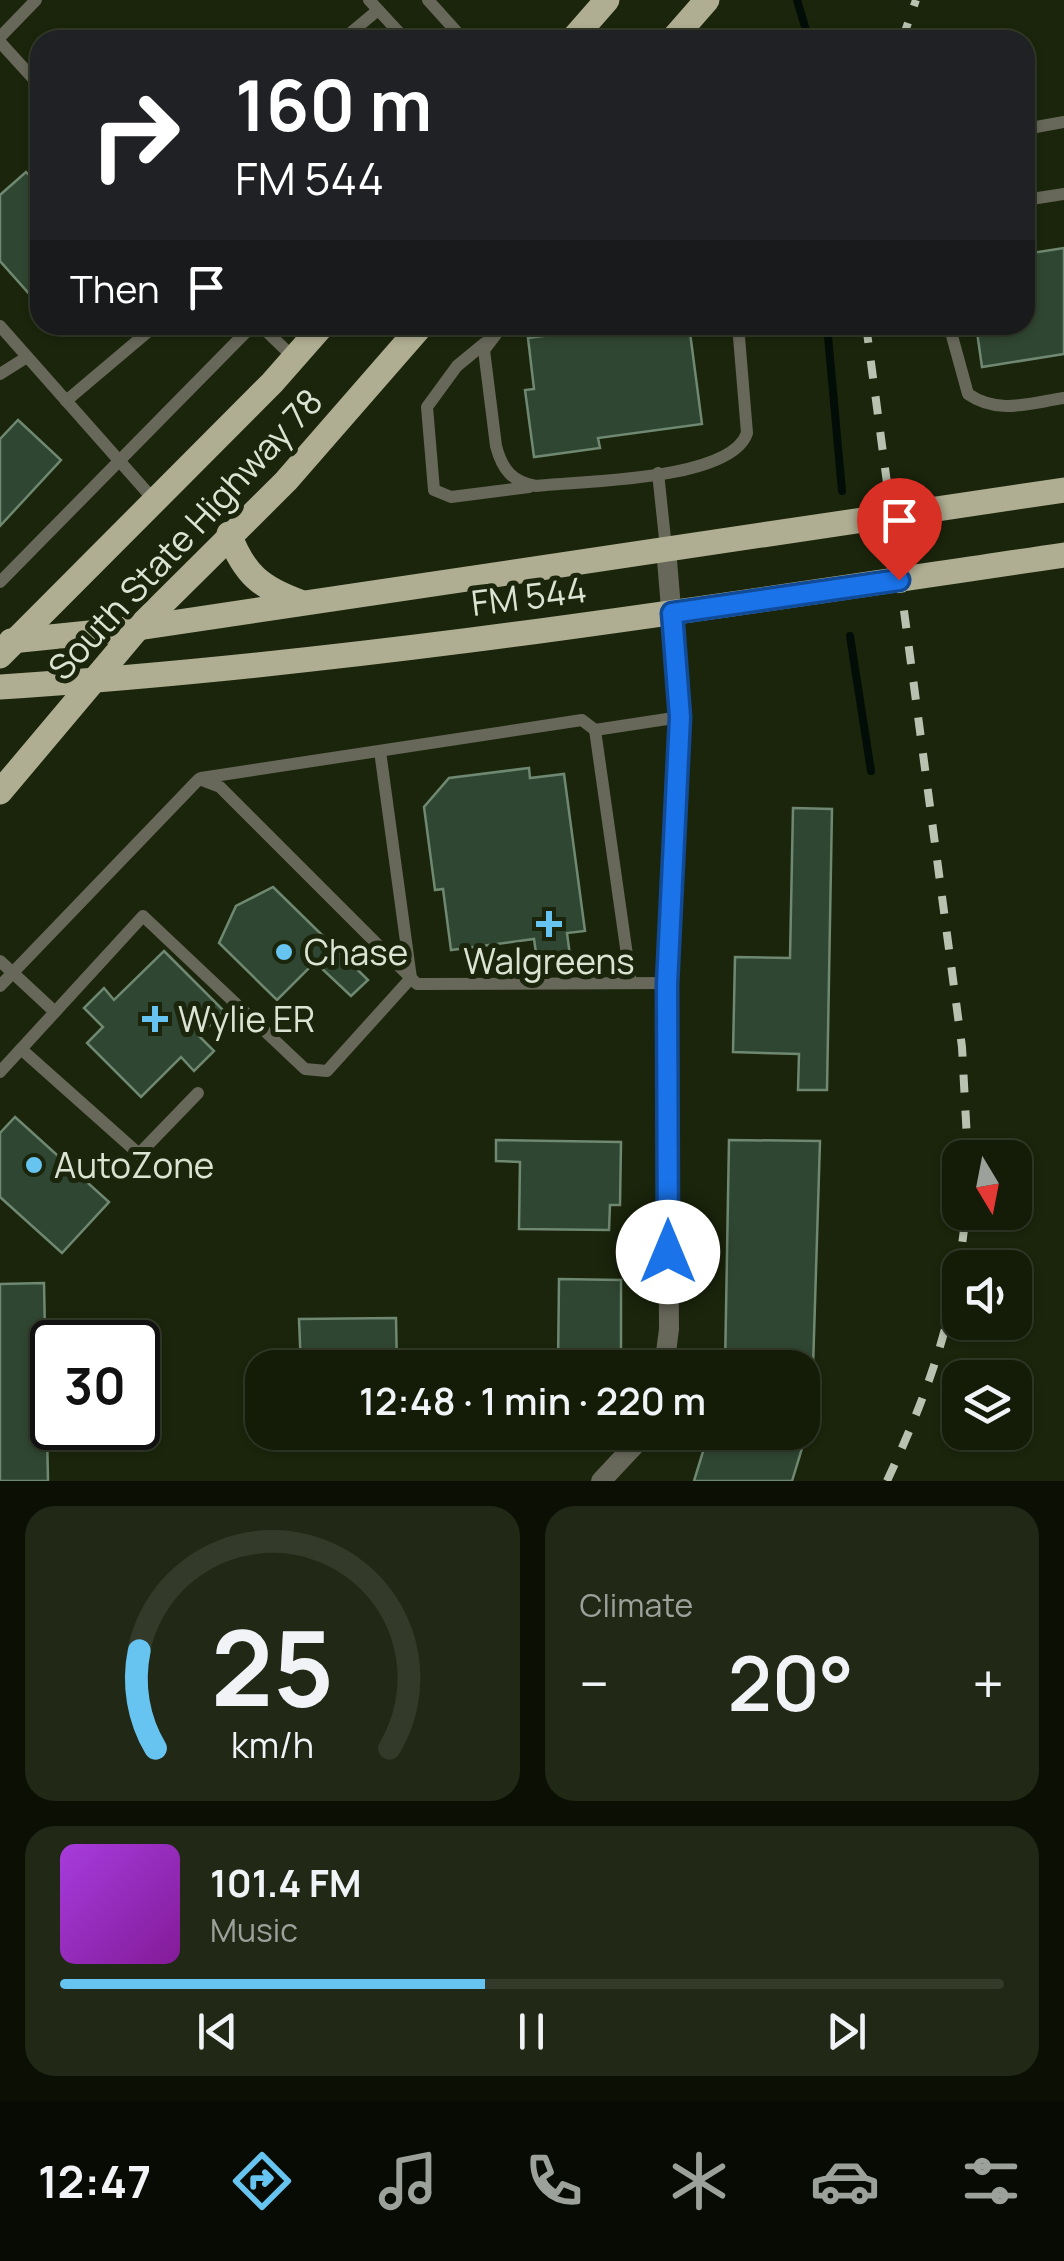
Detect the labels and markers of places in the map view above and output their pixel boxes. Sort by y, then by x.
pin [857,478,942,581]
marker: Walgreens [538,913,560,935]
place label: Chase [304,928,408,976]
place label: Walgreens [463,937,635,985]
marker: Chase [273,941,295,963]
place label: Wylie ER [178,995,315,1043]
marker: Wylie ER [142,1006,168,1032]
place label: AutoZone [54,1141,214,1189]
marker: AutoZone [23,1154,45,1176]

